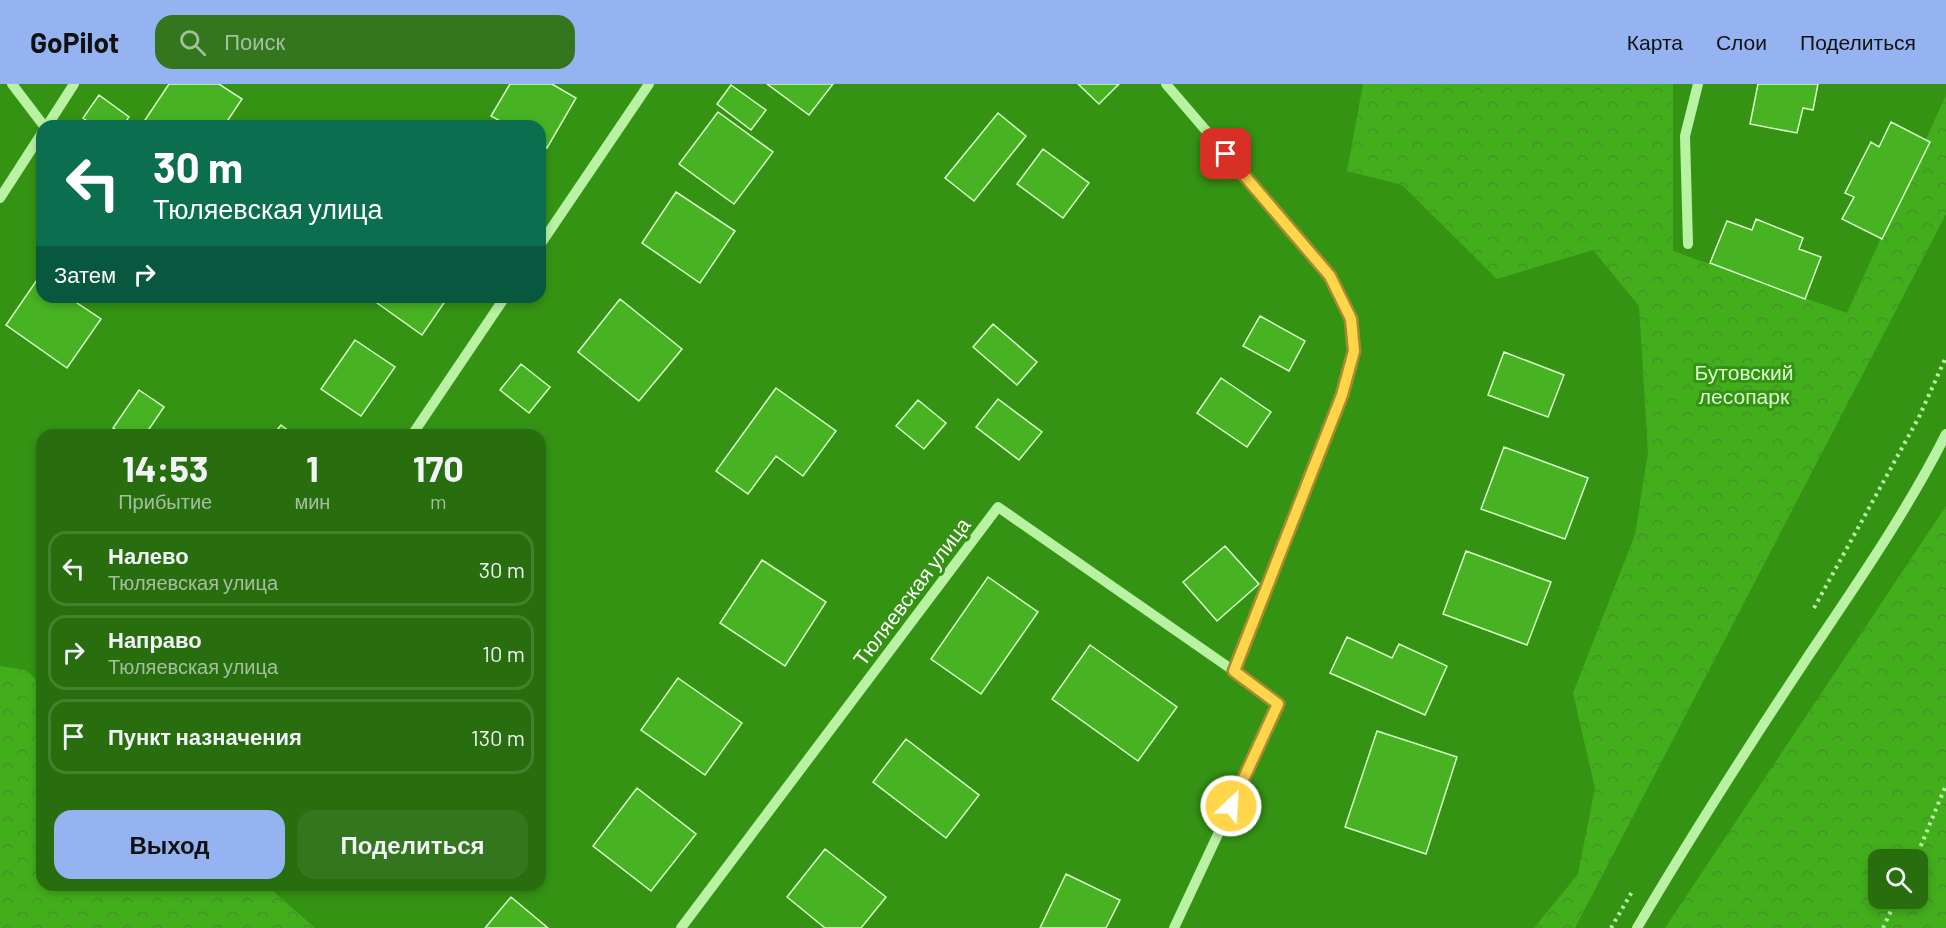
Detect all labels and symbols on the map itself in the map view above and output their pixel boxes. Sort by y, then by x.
pin [1200,128,1251,179]
park label: Бутовский лесопарк [1695,359,1793,408]
street label: Тюляевская улица [847,512,975,670]
position arrow [1199,774,1263,838]

